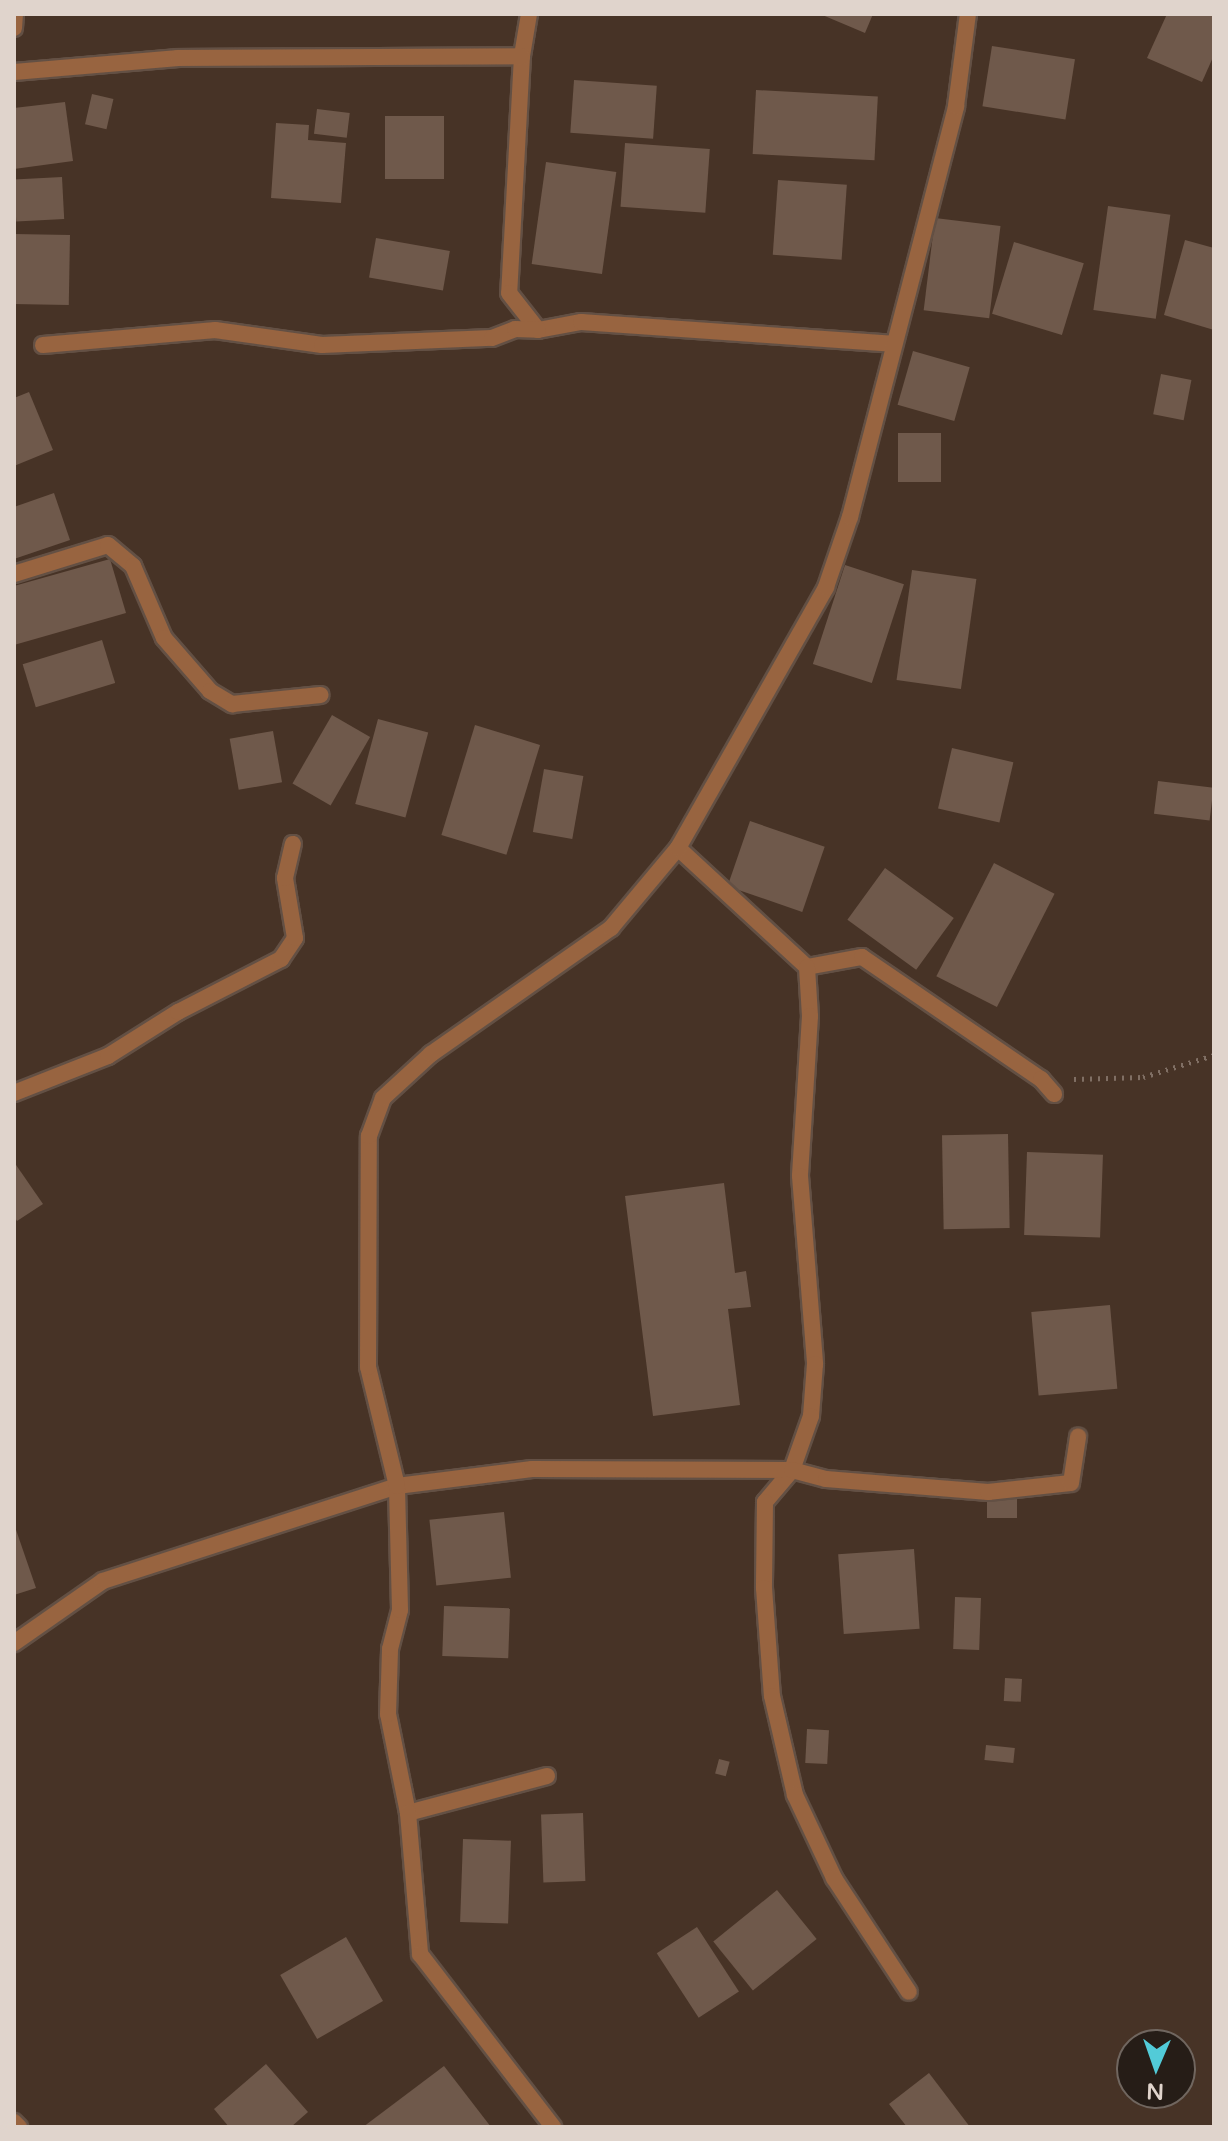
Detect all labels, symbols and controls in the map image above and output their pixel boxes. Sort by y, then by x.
north arrow [1116,2029,1196,2109]
text: N [1146,2078,1165,2104]

